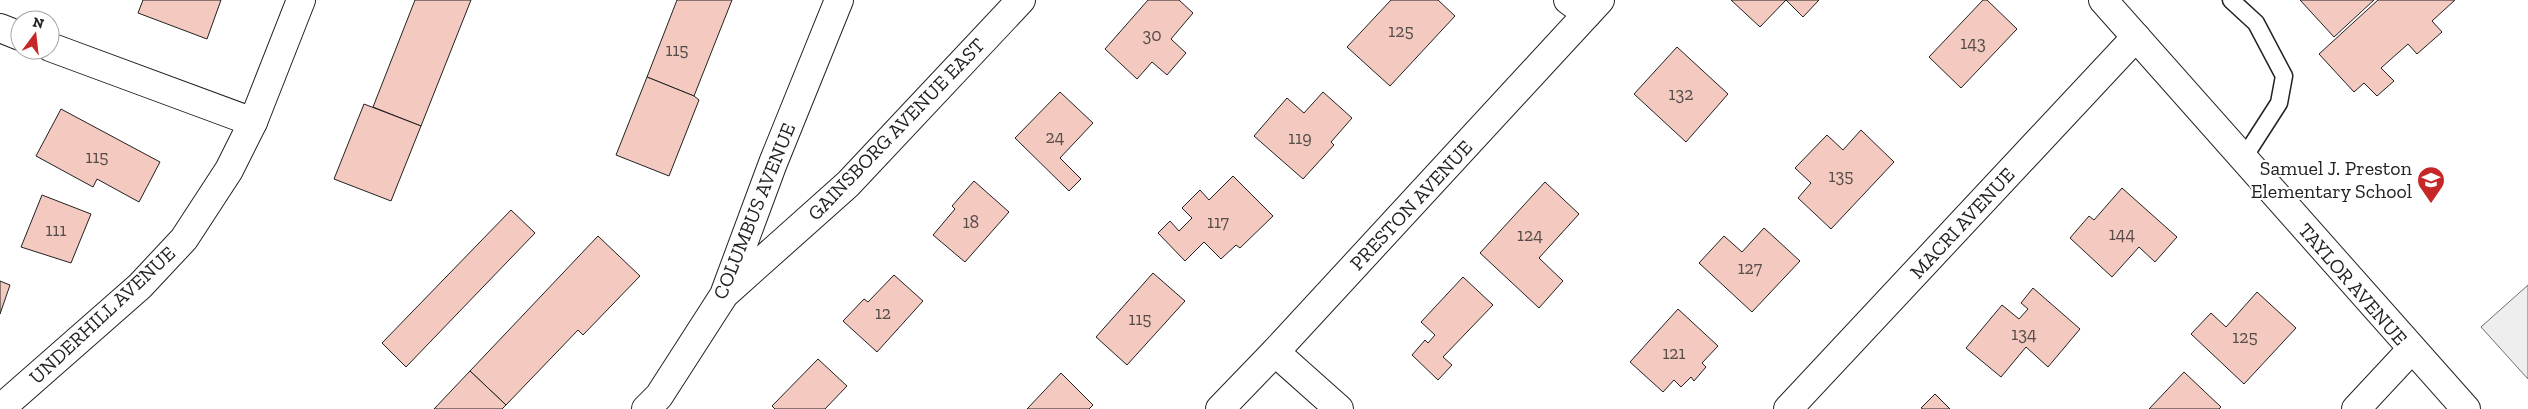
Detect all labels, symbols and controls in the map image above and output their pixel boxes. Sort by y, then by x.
north arrow [10,10,60,60]
text: N [31,13,46,33]
house number: 125 [1388,20,1414,42]
house number: 30 [1142,24,1162,46]
house number: 143 [1960,32,1986,54]
street label: GAINSBORG AVENUE EAST [803,33,989,225]
house number: 115 [665,39,689,61]
house number: 132 [1668,83,1694,105]
street label: COLUMBUS AVENUE [708,119,800,303]
house number: 24 [1046,126,1065,148]
house number: 119 [1288,127,1312,149]
street label: PRESTON AVENUE [1345,135,1477,275]
house number: 115 [85,146,109,168]
place label: Samuel J. Preston Elementary School [2251,156,2413,203]
street label: MACRI AVENUE [1904,163,2020,283]
house number: 135 [1829,165,1853,187]
school or university icon: Samuel J. Preston Elementary School [2416,165,2446,204]
house number: 18 [963,211,979,233]
house number: 117 [1207,211,1230,233]
street label: TAYLOR AVENUE [2294,218,2412,350]
house number: 111 [46,219,66,241]
house number: 144 [2109,223,2135,245]
house number: 124 [1517,224,1543,246]
street label: UNDERHILL AVENUE [24,241,180,389]
house number: 127 [1738,257,1763,279]
house number: 12 [875,302,891,324]
house number: 115 [1128,308,1152,330]
house number: 134 [2011,323,2037,345]
house number: 125 [2232,326,2258,348]
house number: 121 [1662,342,1686,364]

